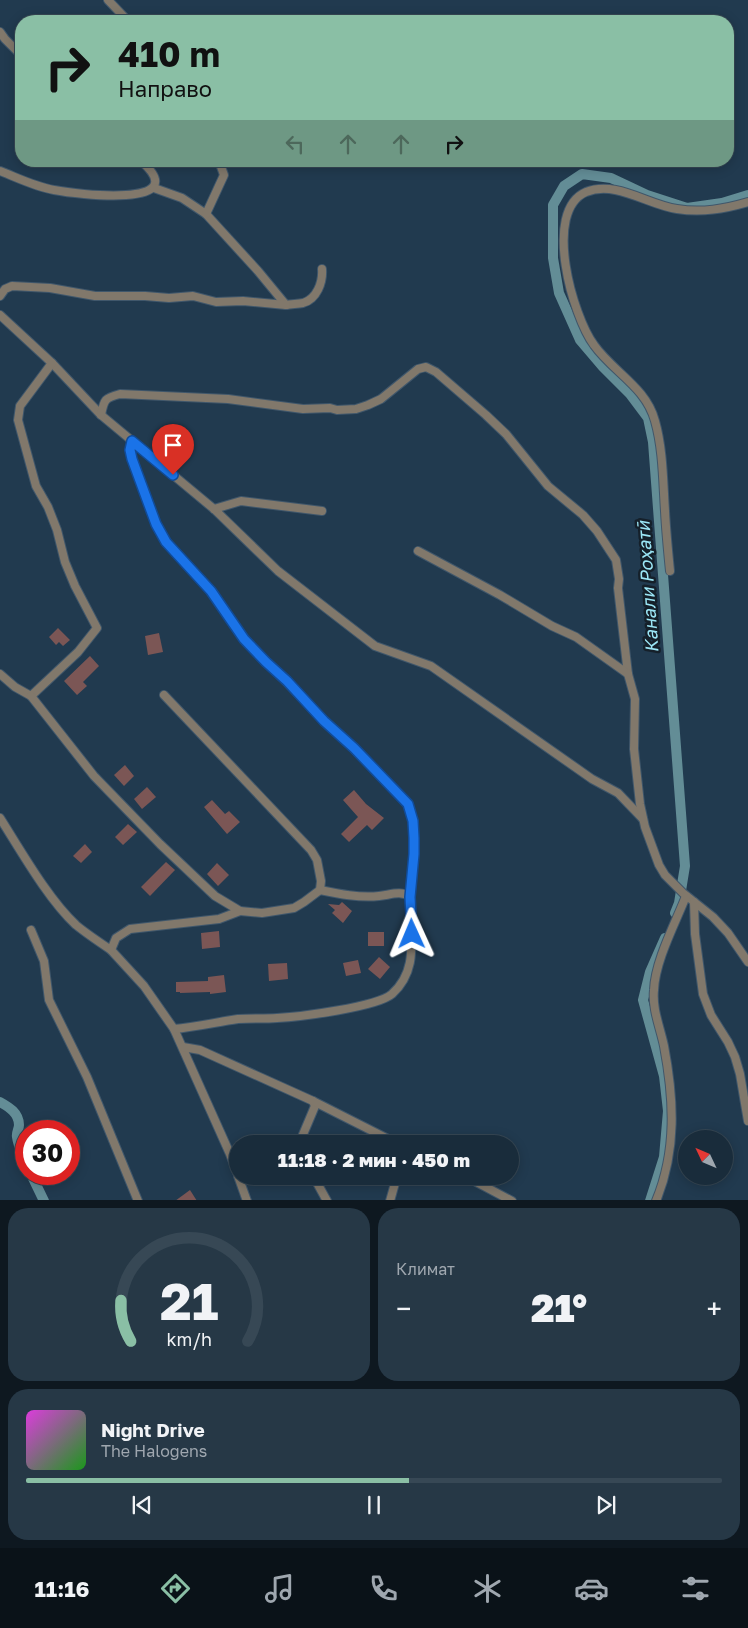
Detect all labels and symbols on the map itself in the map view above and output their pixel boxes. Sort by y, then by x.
pin [152,424,194,475]
water label: Канали Роҳатӣ [631,519,663,654]
position arrow [385,907,437,959]
speed limit sign: 30 [15,1120,80,1185]
north arrow [678,1130,732,1185]

